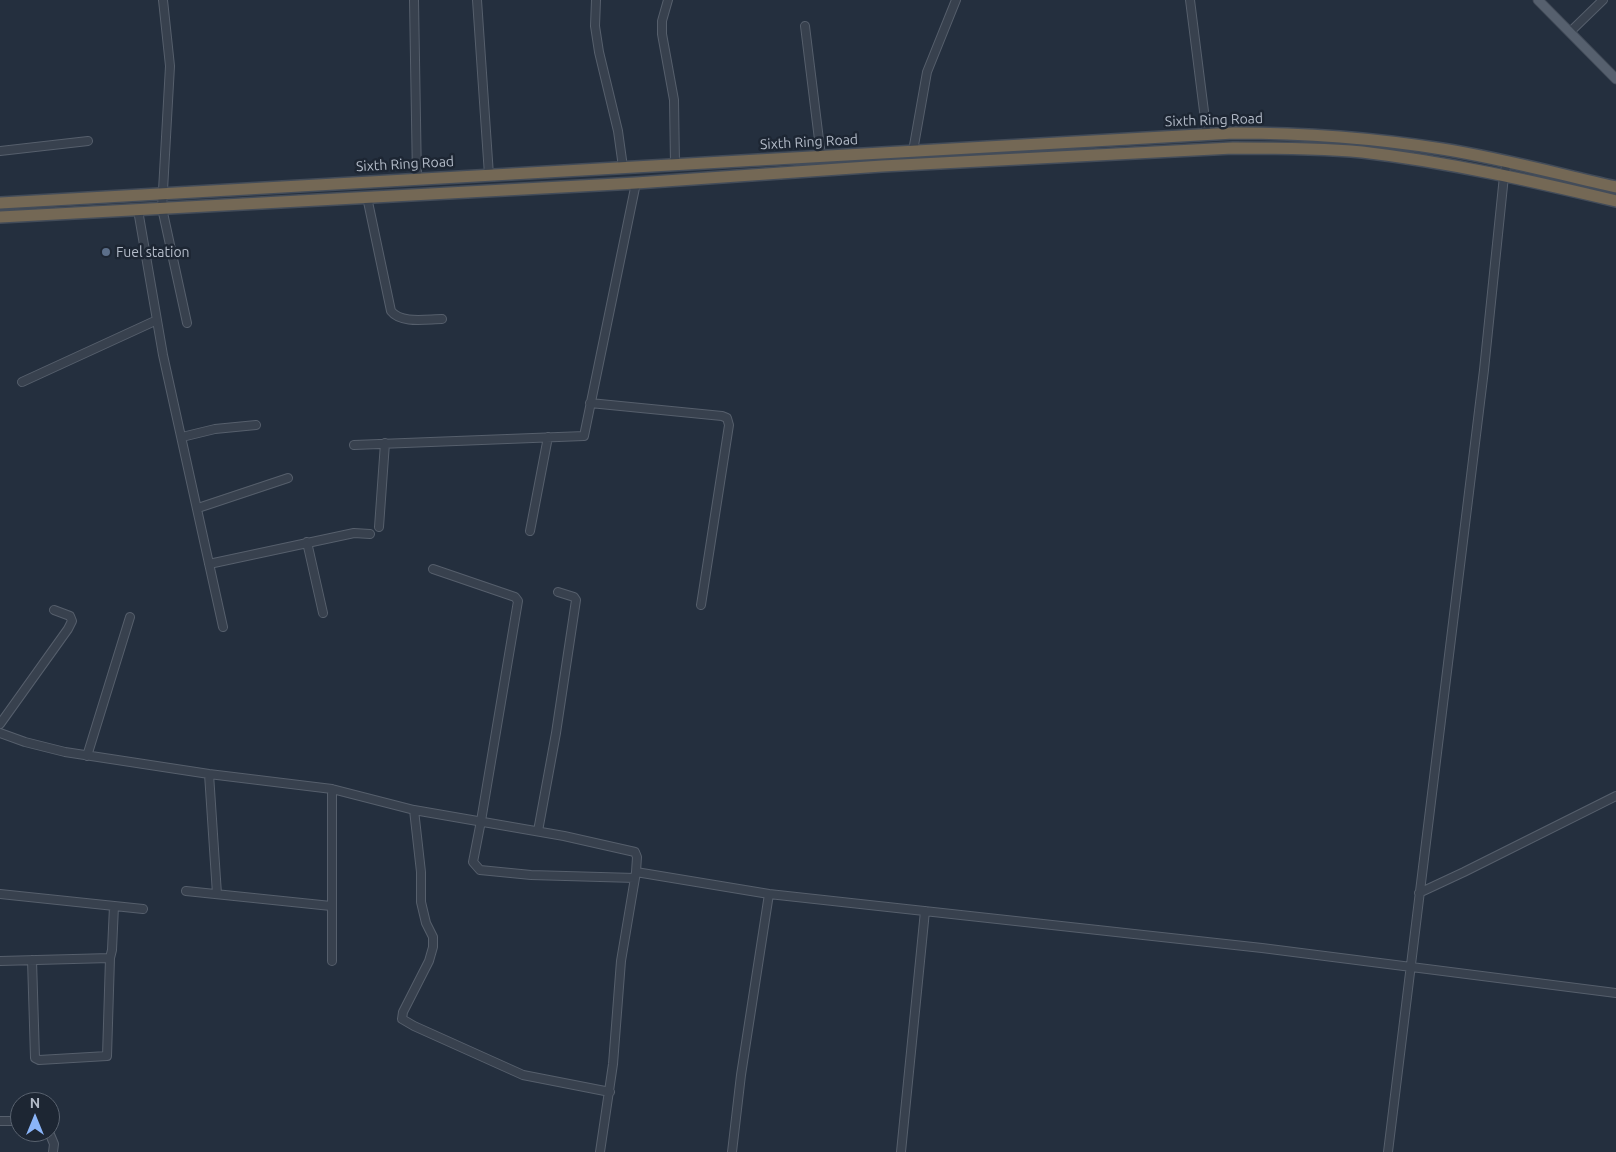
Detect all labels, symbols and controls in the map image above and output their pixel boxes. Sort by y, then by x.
street label: Sixth Ring Road [1165,110,1263,130]
street label: Sixth Ring Road [760,131,858,153]
street label: Sixth Ring Road [356,153,454,175]
place label: Fuel station [116,244,190,260]
marker: Fuel station [100,246,112,258]
north arrow [10,1092,60,1142]
text: N [30,1095,40,1111]

